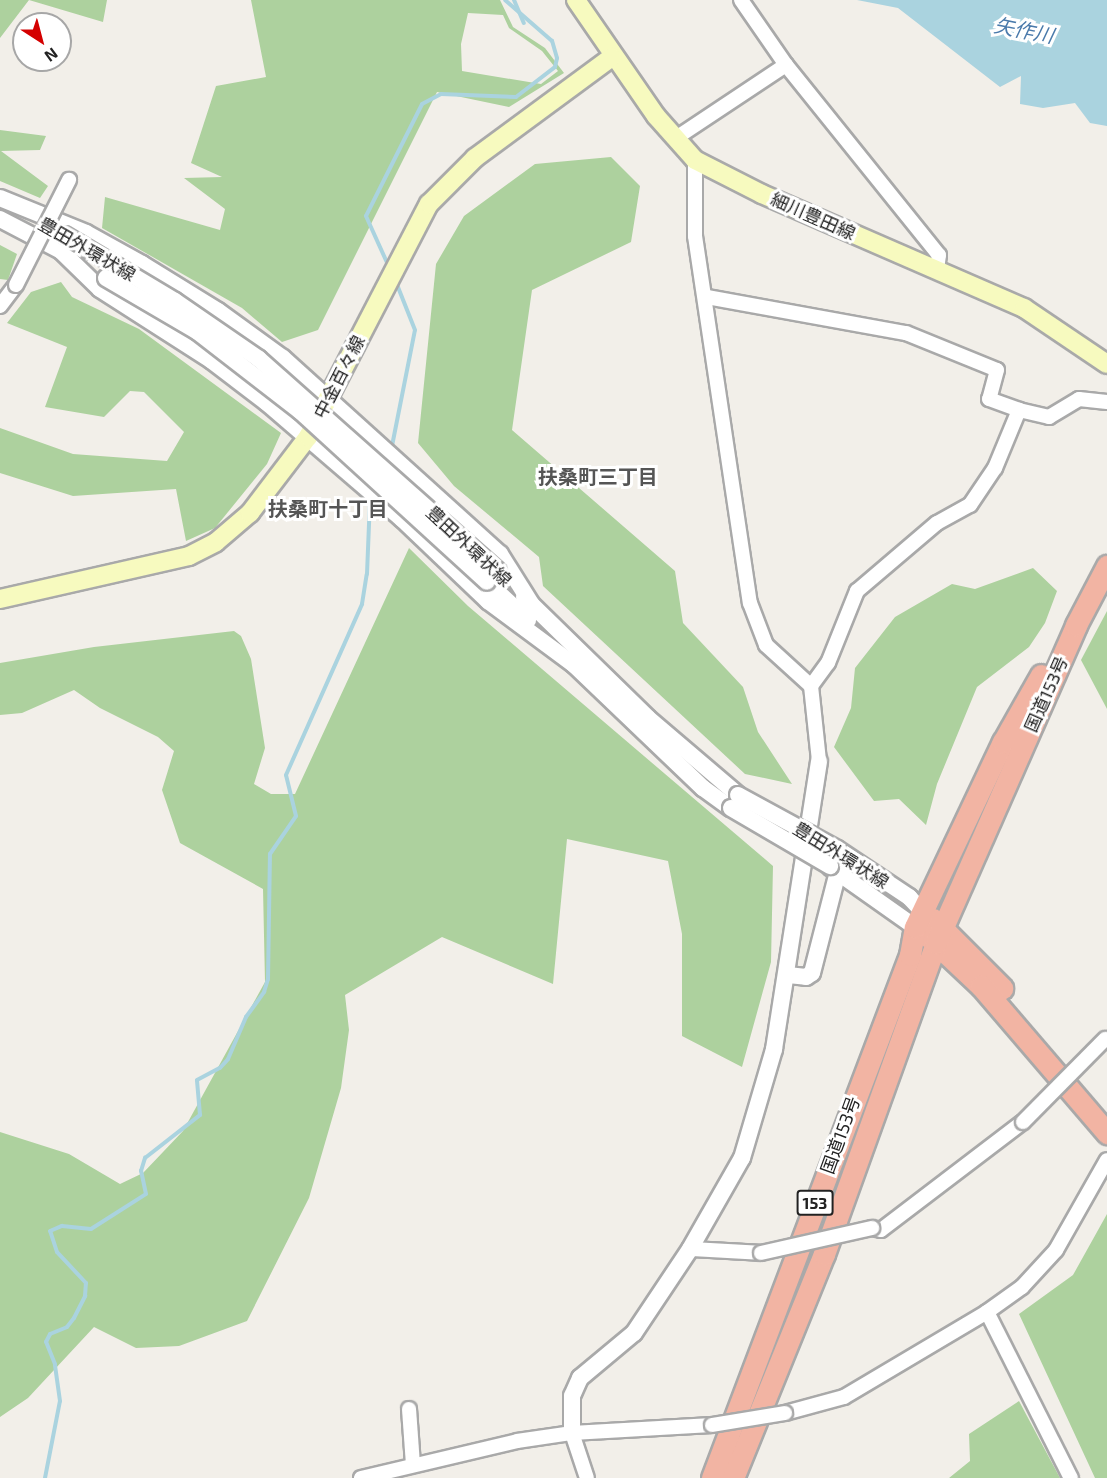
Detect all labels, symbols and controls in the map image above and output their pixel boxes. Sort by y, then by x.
north arrow [12,12,72,72]
water label: 矢作川 [992,12,1056,48]
text: N [41,44,62,66]
street label: 細川豊田線 [767,188,859,244]
street label: 豊田外環状線 [35,213,139,285]
street label: 中金百々線 [309,332,369,422]
district label: 扶桑町三丁目 [538,464,658,488]
district label: 扶桑町十丁目 [268,496,388,520]
street label: 豊田外環状線 [422,501,516,591]
street label: 国道153号 [1020,653,1072,735]
street label: 豊田外環状線 [789,817,893,893]
street label: 国道153号 [816,1093,864,1177]
road number: 153 [796,1190,834,1216]

